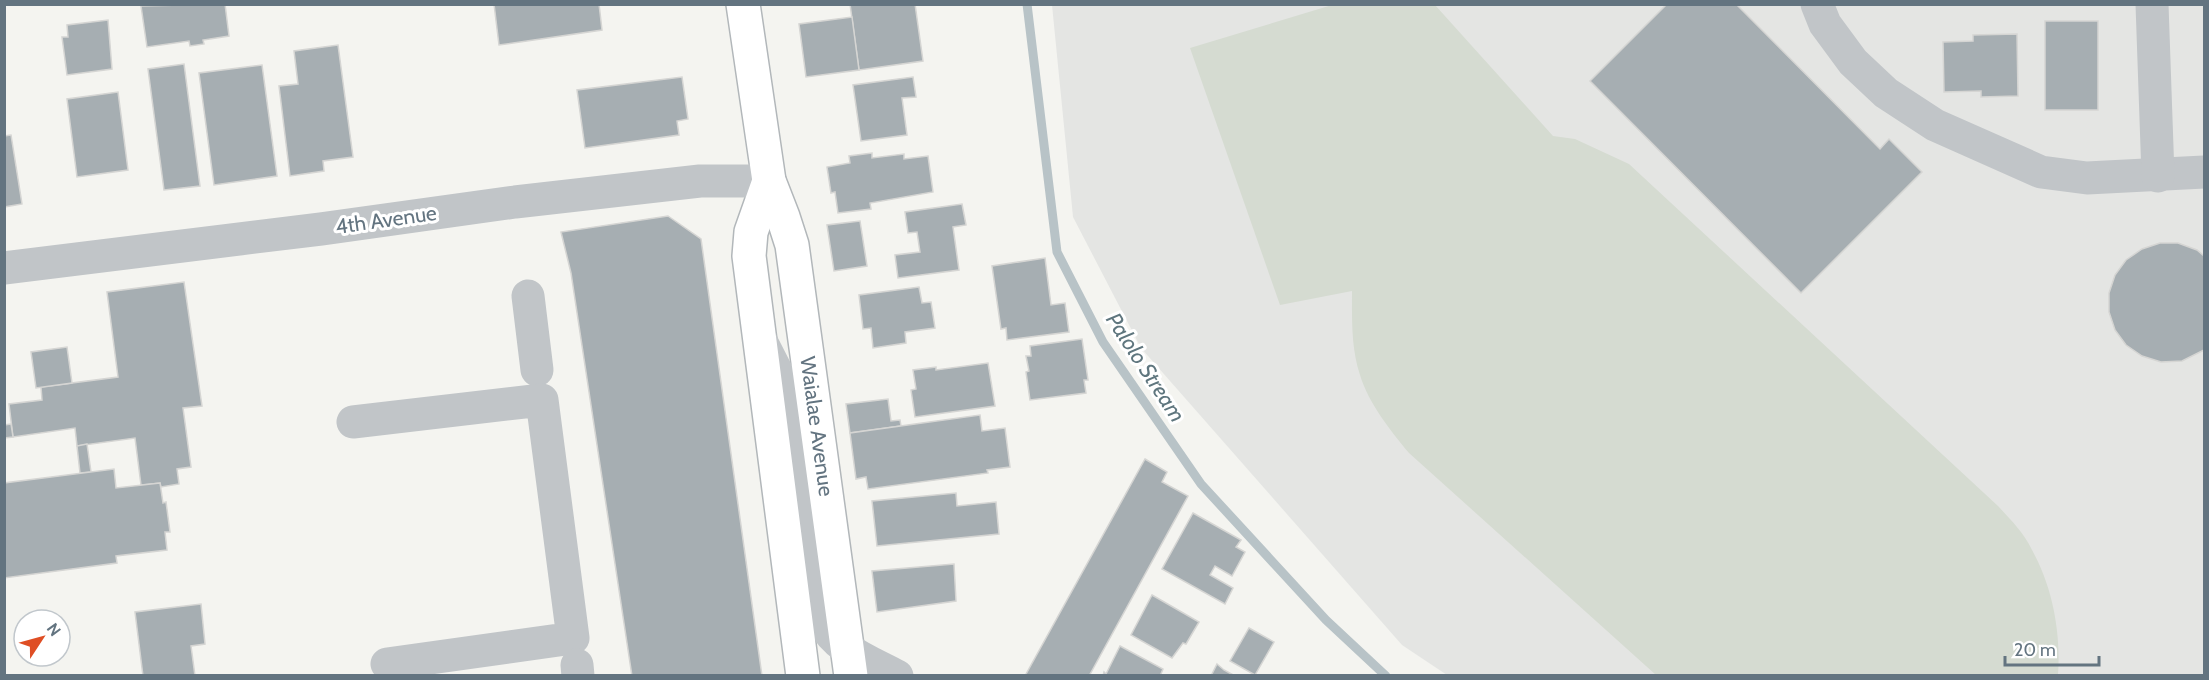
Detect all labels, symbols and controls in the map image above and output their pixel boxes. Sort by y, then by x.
street label: 4th Avenue [334,200,438,239]
water label: Palolo Stream [1100,308,1191,427]
street label: Waialae Avenue [795,355,839,498]
north arrow [12,608,72,668]
text: N [43,619,65,640]
scale bar [2005,629,2100,667]
text: 20 m [2014,639,2056,661]

